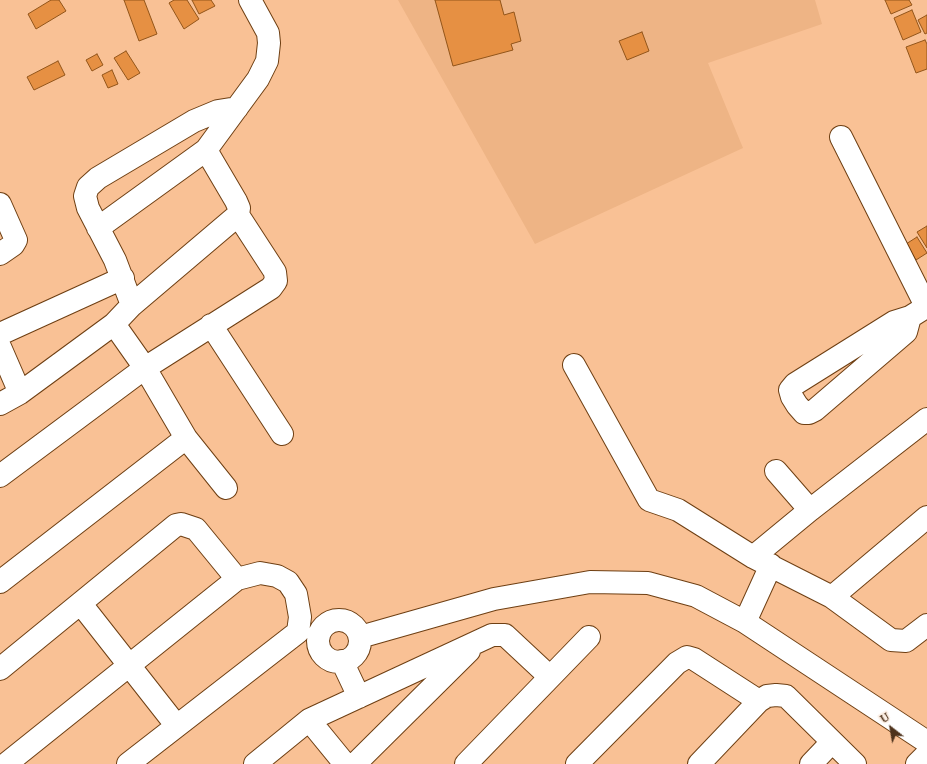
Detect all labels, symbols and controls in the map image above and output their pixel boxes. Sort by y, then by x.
north arrow [871,708,911,748]
text: U [878,710,892,726]

